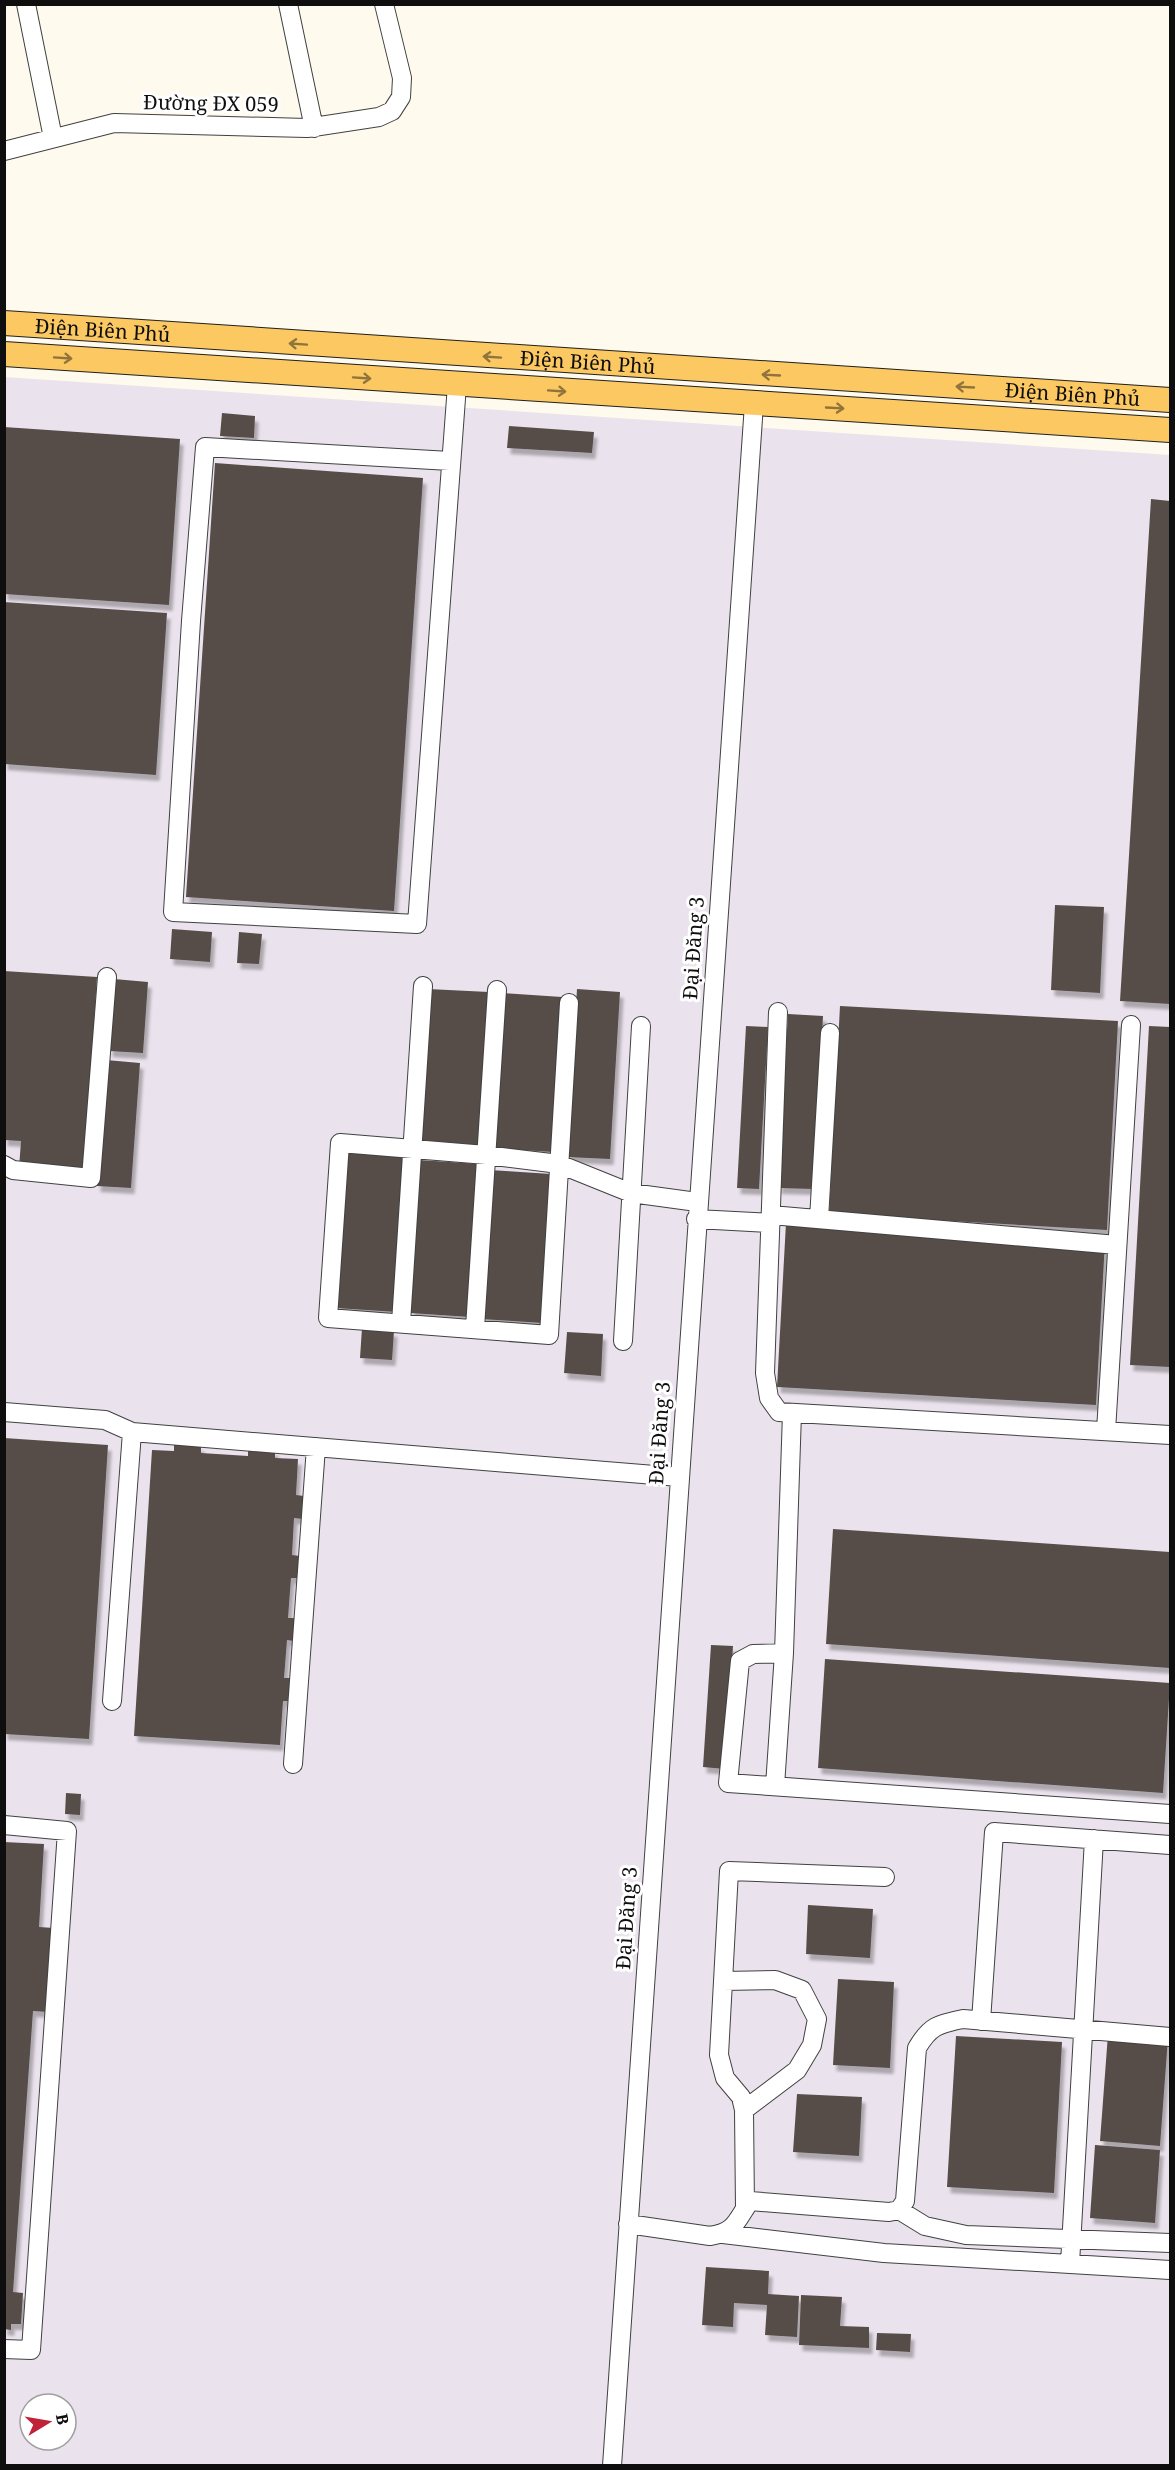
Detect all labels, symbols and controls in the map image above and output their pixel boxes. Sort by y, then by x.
street label: Đường ĐX 059 [143,88,279,118]
street label: Điện Biên Phủ [34,312,172,347]
one-way arrow [288,338,308,349]
street label: Điện Biên Phủ [519,344,657,380]
one-way arrow [483,351,503,362]
one-way arrow [52,353,72,364]
one-way arrow [761,370,781,381]
one-way arrow [352,373,372,384]
street label: Điện Biên Phủ [1004,376,1141,412]
one-way arrow [956,381,976,392]
one-way arrow [546,386,566,397]
one-way arrow [825,403,845,414]
street label: Đại Đăng 3 [676,896,710,1000]
street label: Đại Đăng 3 [642,1381,676,1485]
street label: Đại Đăng 3 [609,1866,643,1970]
north arrow [18,2392,78,2452]
text: B [51,2412,75,2427]

